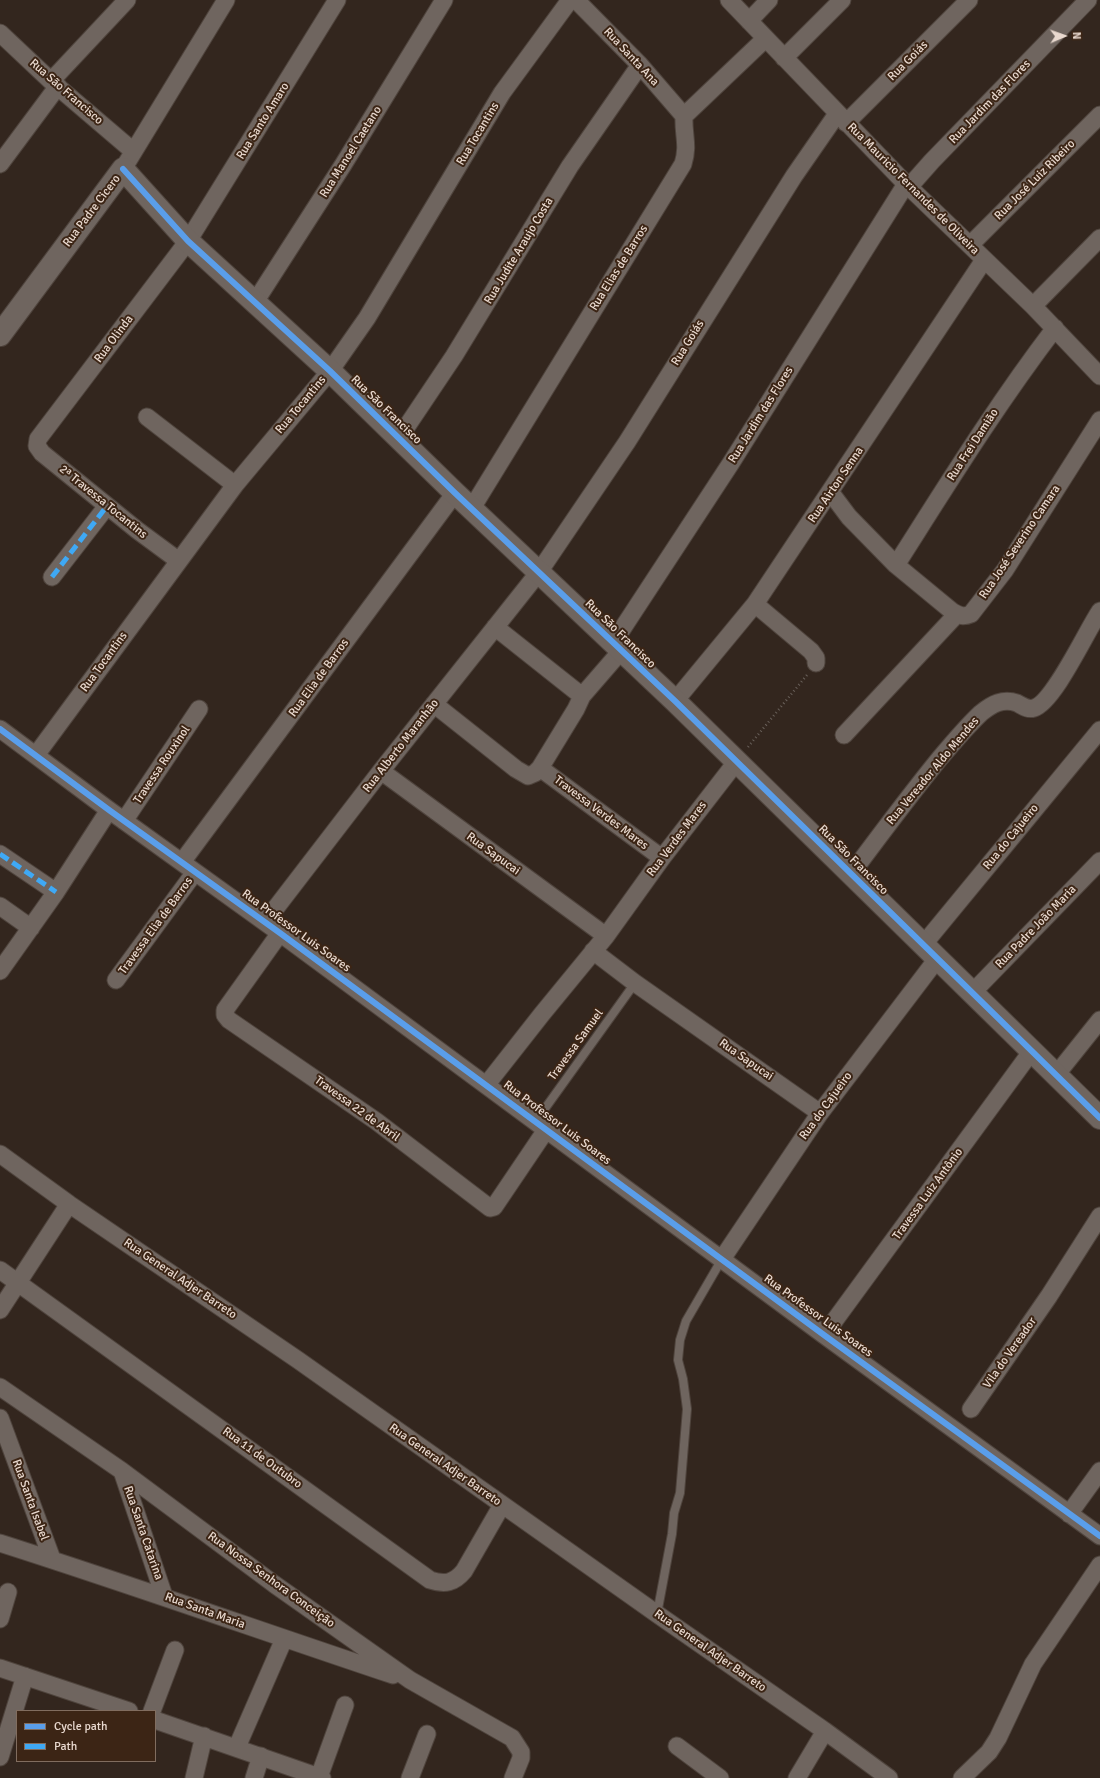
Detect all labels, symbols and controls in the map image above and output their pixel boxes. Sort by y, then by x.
north arrow [1044,16,1084,56]
street label: Rua Santa Ana [600,25,662,89]
text: N [1070,32,1083,40]
street label: Rua Goiás [885,38,931,84]
street label: Rua São Francisco [26,56,106,128]
street label: Rua Jardim das Flores [946,57,1034,147]
street label: Rua Santo Amaro [234,80,292,162]
street label: Rua Tocantins [454,100,502,168]
street label: Rua Manoel Caetano [317,104,385,200]
street label: Rua Mauricio Fernandes de Oliveira [844,120,982,258]
street label: Rua José Luiz Ribeiro [992,137,1078,223]
street label: Rua Padre Cicero [60,172,124,250]
street label: Rua Judite Araujo Costa [481,195,557,307]
street label: Rua Elias de Barros [587,223,651,313]
street label: Rua Olinda [91,312,137,366]
street label: Rua Goiás [668,318,708,368]
street label: Rua Jardim das Flores [725,364,797,466]
street label: Rua Tocantins [273,373,329,437]
street label: Rua São Francisco [348,373,424,447]
street label: Rua Frei Damião [944,406,1002,484]
street label: Rua Airton Senna [805,444,867,526]
street label: 2ª Travessa Tocantins [56,462,150,542]
street label: Rua José Severino Camara [977,482,1063,602]
street label: Rua São Francisco [582,597,658,671]
street label: Rua Tocantins [77,629,131,695]
street label: Rua Elia de Barros [286,636,352,720]
street label: Rua Alberto Maranhão [360,696,442,796]
street label: Rua Vereador Aldo Mendes [884,714,982,828]
street label: Travessa Rouxinol [131,723,193,807]
street label: Travessa Verdes Mares [551,773,651,853]
street label: Rua Verdes Mares [644,799,710,879]
street label: Rua do Cajueiro [980,801,1042,873]
street label: Rua São Francisco [815,822,891,898]
street label: Rua Sapucai [463,830,523,878]
street label: Travessa Elia de Barros [116,875,196,977]
street label: Rua Padre João Maria [993,882,1079,972]
street label: Rua Professor Luis Soares [239,887,353,975]
street label: Travessa Samuel [545,1007,607,1083]
street label: Rua Sapucai [716,1036,776,1084]
street label: Rua do Cajueiro [797,1069,855,1143]
street label: Travessa 22 de Abril [312,1073,402,1145]
street label: Rua Professor Luis Soares [500,1078,614,1168]
street label: Travessa Luiz Antônio [890,1145,966,1243]
street label: Rua General Adjer Barreto [121,1236,239,1322]
street label: Rua Professor Luis Soares [761,1272,875,1360]
street label: Vila do Vereador [980,1315,1040,1391]
street label: Rua General Adjer Barreto [386,1421,504,1509]
street label: Rua 11 de Outubro [219,1424,305,1492]
street label: Rua Santa Isabel [9,1458,51,1542]
street label: Rua Santa Catarina [120,1484,166,1582]
street label: Rua Nossa Senhora Conceição [205,1529,337,1631]
street label: Rua Santa Maria [163,1590,247,1632]
street label: Rua General Adjer Barreto [651,1607,769,1695]
legend [16,1710,156,1762]
text: Cycle path [54,1719,107,1734]
text: Path [54,1739,77,1754]

